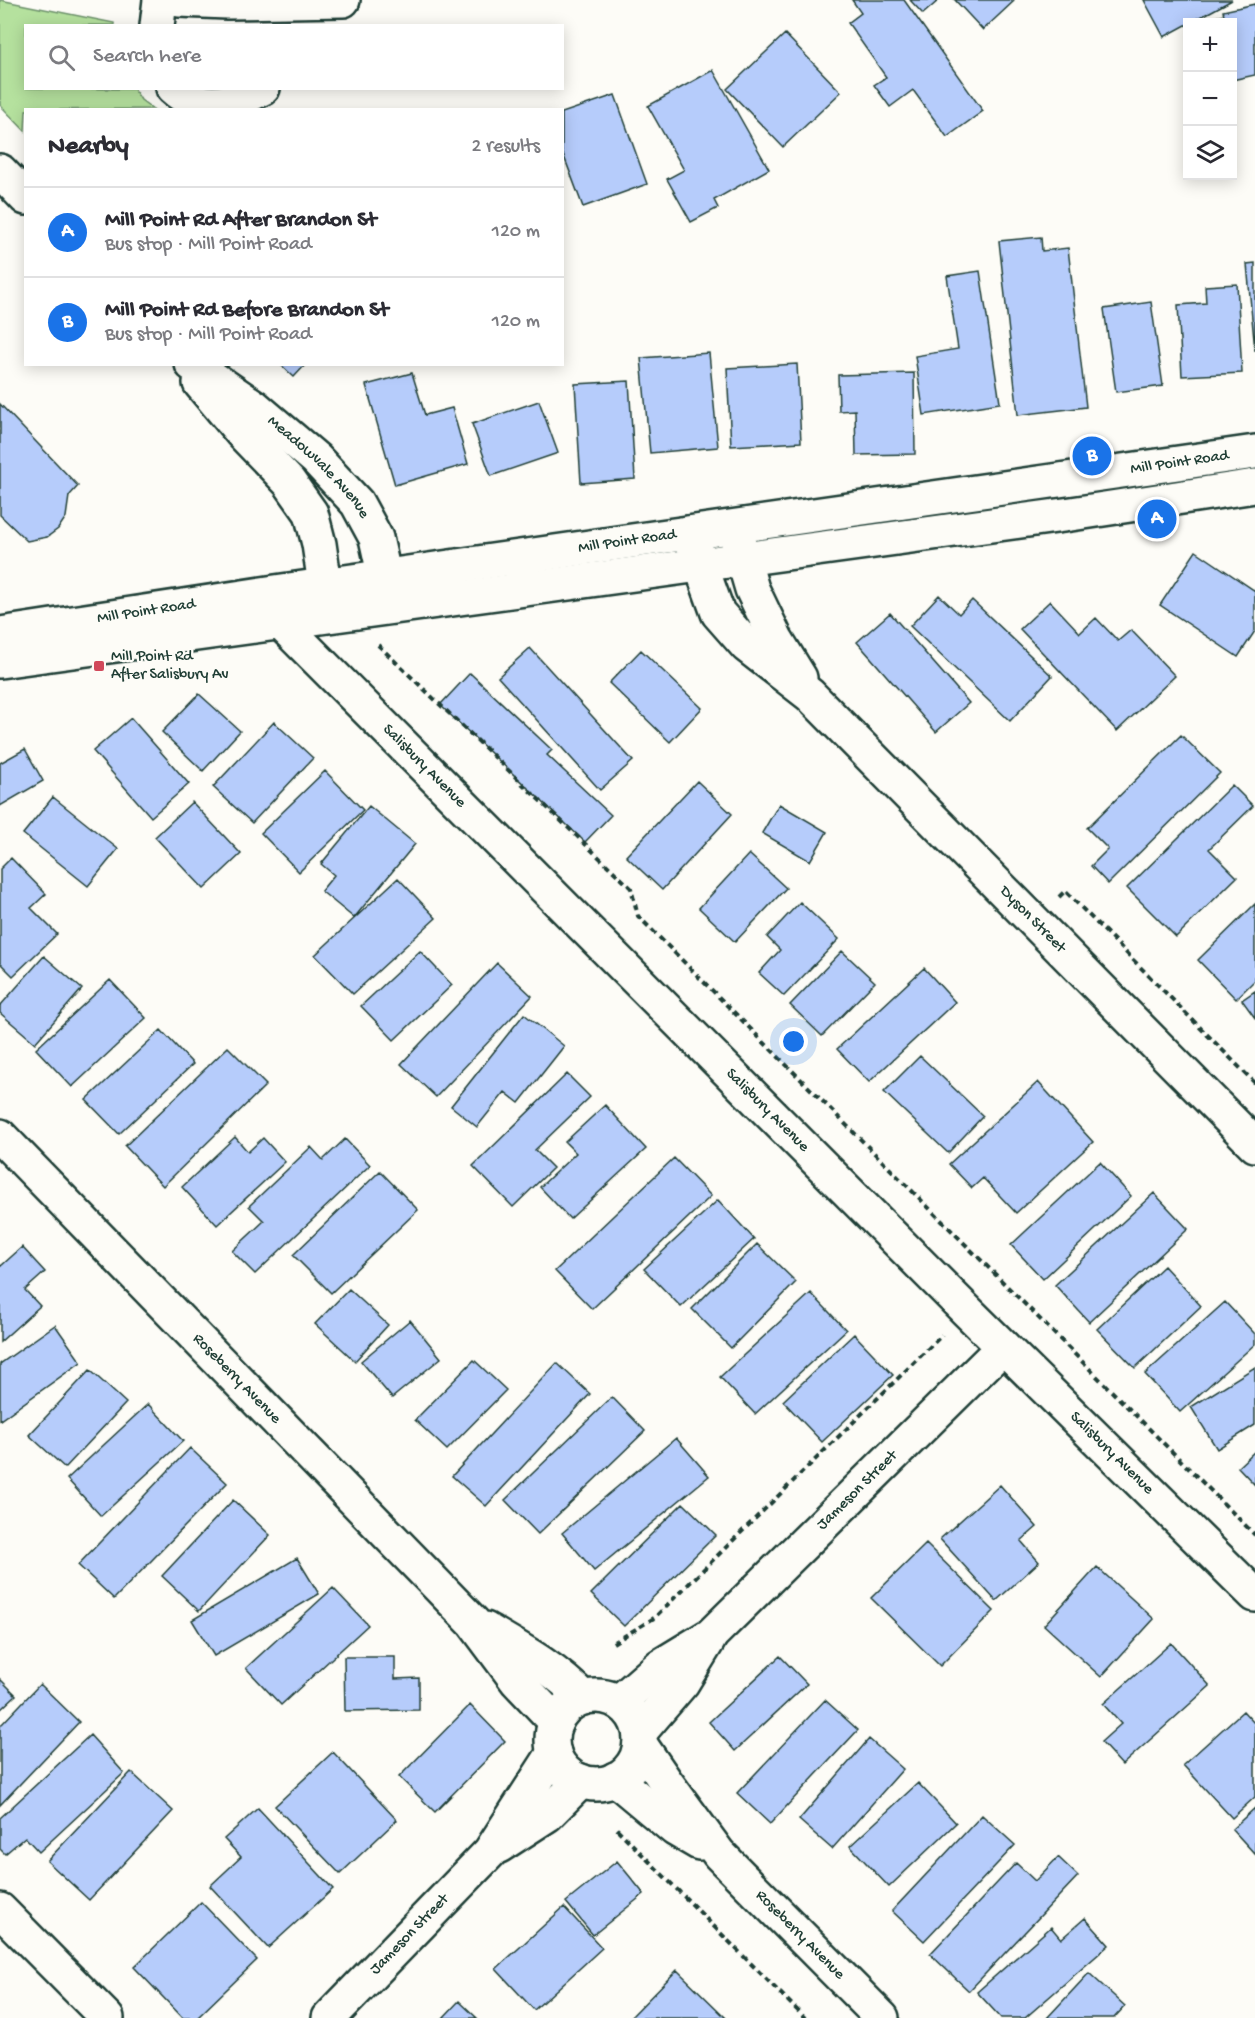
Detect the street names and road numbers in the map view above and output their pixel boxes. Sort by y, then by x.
street label: Meadowvale Avenue [263,412,374,523]
street label: Mill Point Road [1129,446,1232,479]
street label: Mill Point Road [577,525,679,558]
street label: Mill Point Road [96,595,198,629]
street label: Salisbury Avenue [378,720,470,813]
street label: Dyson Street [994,882,1071,958]
street label: Salisbury Avenue [721,1065,813,1157]
street label: Roseberry Avenue [188,1330,285,1429]
street label: Salisbury Avenue [1065,1408,1158,1500]
street label: Jameson Street [813,1446,903,1534]
street label: Roseberry Avenue [751,1886,849,1985]
street label: Jameson Street [366,1889,454,1979]

